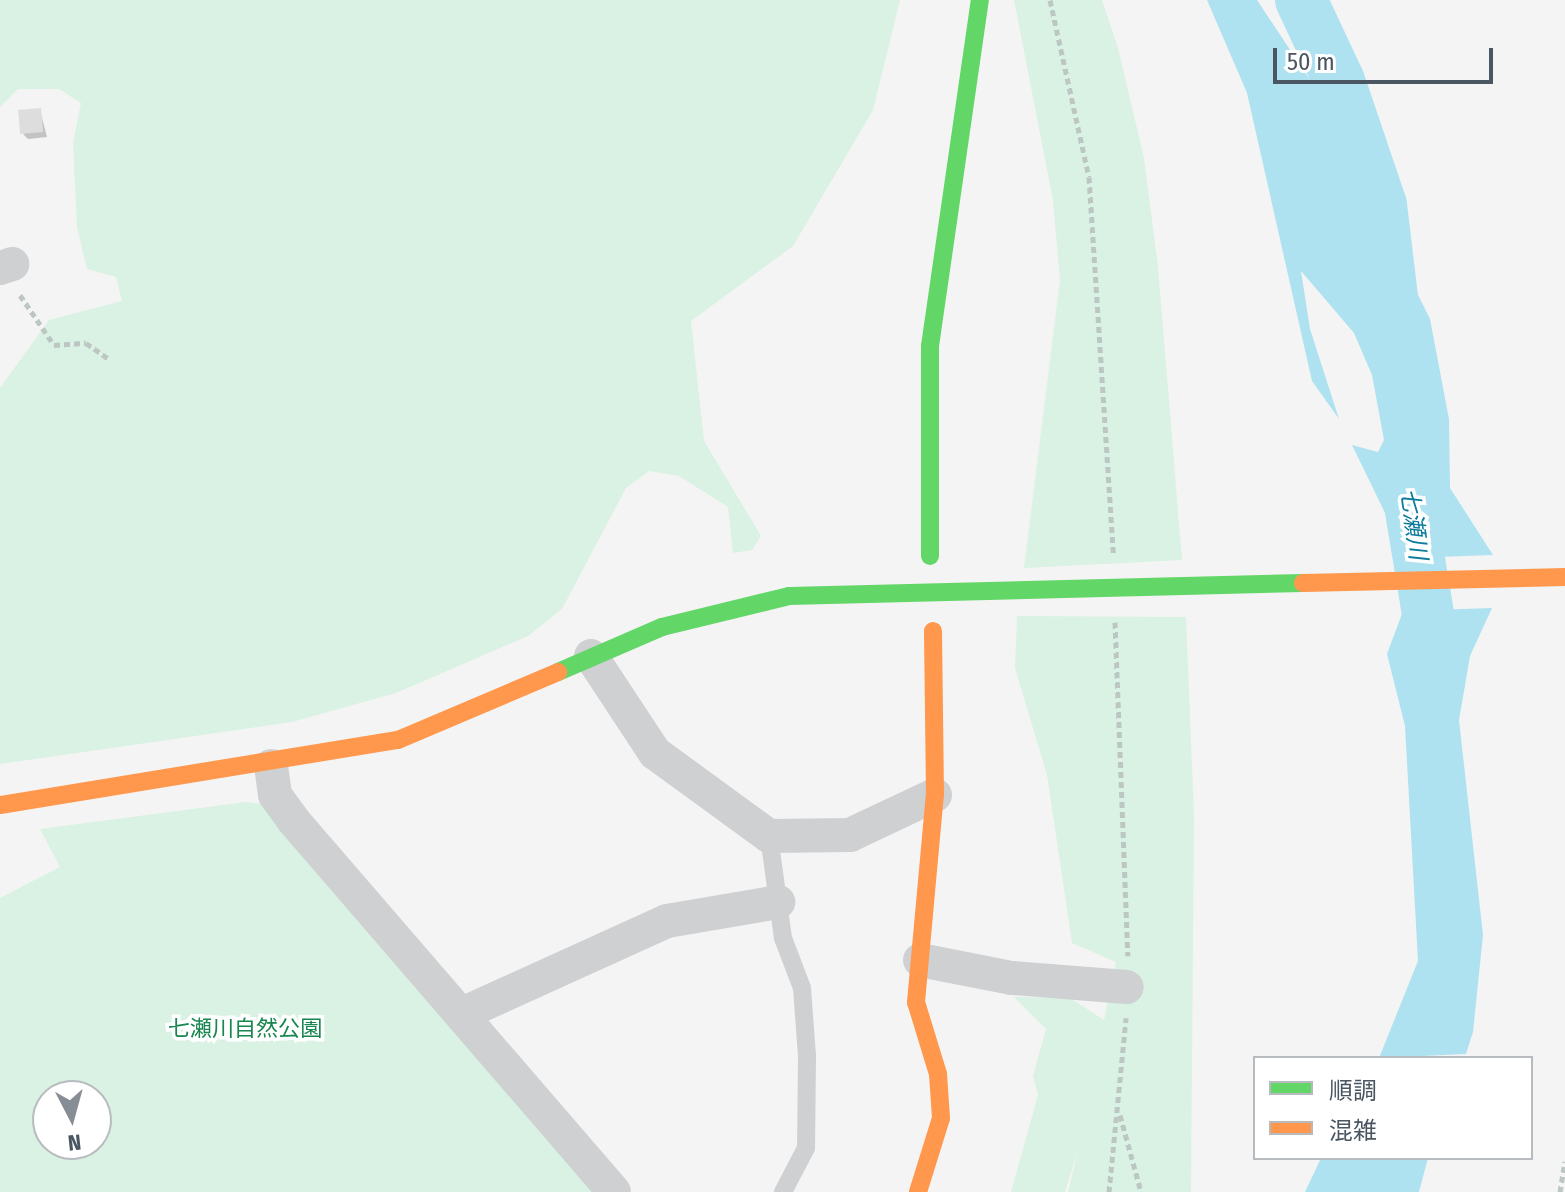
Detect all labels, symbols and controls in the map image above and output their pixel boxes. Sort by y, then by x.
scale bar [1277,32,1497,82]
text: 50 m [1287,48,1335,76]
water label: 七瀬川 [1394,486,1432,562]
park label: 七瀬川自然公園 [168,1016,322,1042]
legend [1253,1056,1533,1160]
text: 順調 [1329,1077,1377,1105]
north arrow [32,1080,112,1160]
text: 混雑 [1329,1117,1377,1145]
text: N [66,1128,82,1156]

